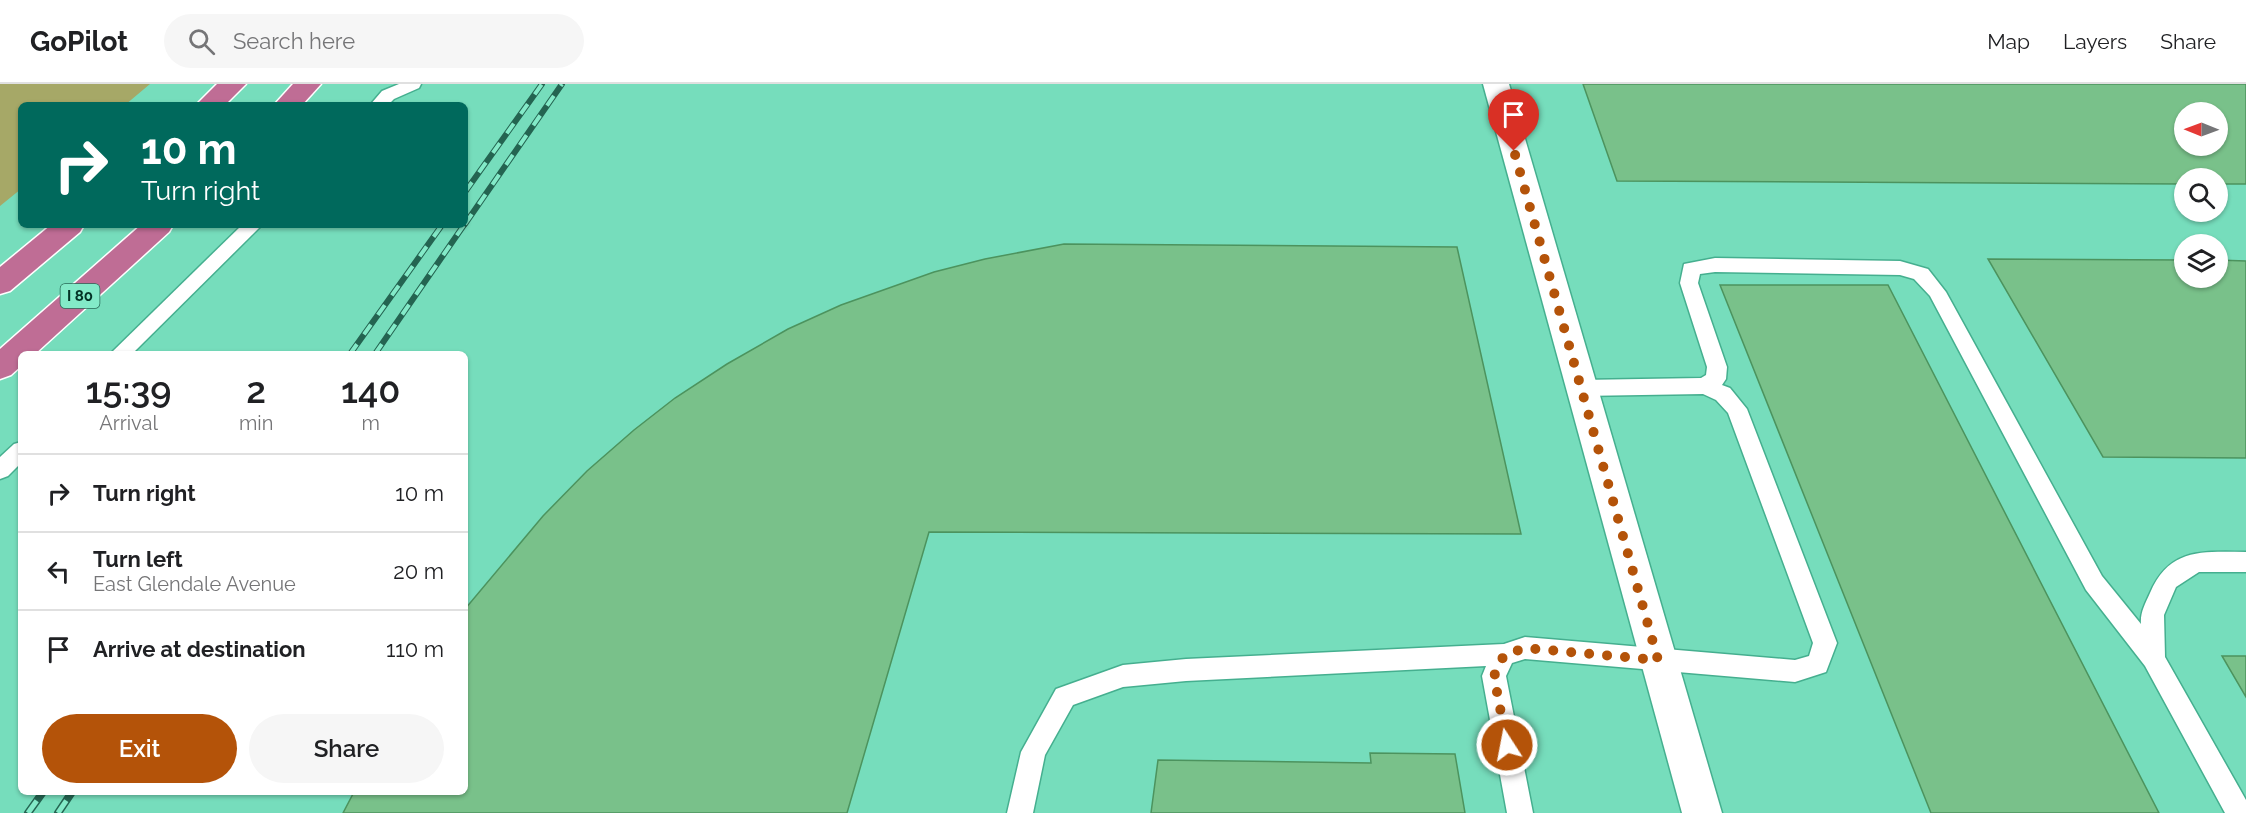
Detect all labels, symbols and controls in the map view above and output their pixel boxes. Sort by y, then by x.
search box [164,14,584,68]
text: GoPilot [30,25,128,58]
icon: search [185,25,218,58]
text: Search here [233,28,355,54]
text: Map [1987,29,2030,54]
text: Layers [2063,29,2127,54]
text: Share [2160,29,2216,54]
pin [1488,89,1539,151]
icon: arrive [1497,98,1530,131]
north arrow [2174,102,2228,156]
map controls [2174,102,2228,288]
text: 10 m [141,125,237,174]
icon: right [42,126,120,204]
button: search [2174,168,2228,222]
text: Turn right [141,175,260,206]
button: layers [2174,234,2228,288]
road number: I 80 [60,284,100,308]
text: 15:39 [86,369,171,411]
text: 2 [246,369,266,411]
text: 140 [341,369,400,411]
text: Arrival [99,411,158,435]
text: min [239,411,273,435]
text: m [361,411,380,435]
icon: right [42,477,75,510]
text: Turn right [93,480,196,506]
text: 10 m [395,480,444,506]
text: Turn left [93,546,183,572]
icon: left [42,555,75,588]
text: 20 m [393,558,444,584]
text: East Glendale Avenue [93,572,296,596]
icon: arrive [42,633,75,666]
text: Arrive at destination [93,636,306,662]
text: 110 m [386,636,444,662]
position arrow [1475,713,1539,777]
button: Exit [42,714,237,783]
button: Share [249,714,444,783]

